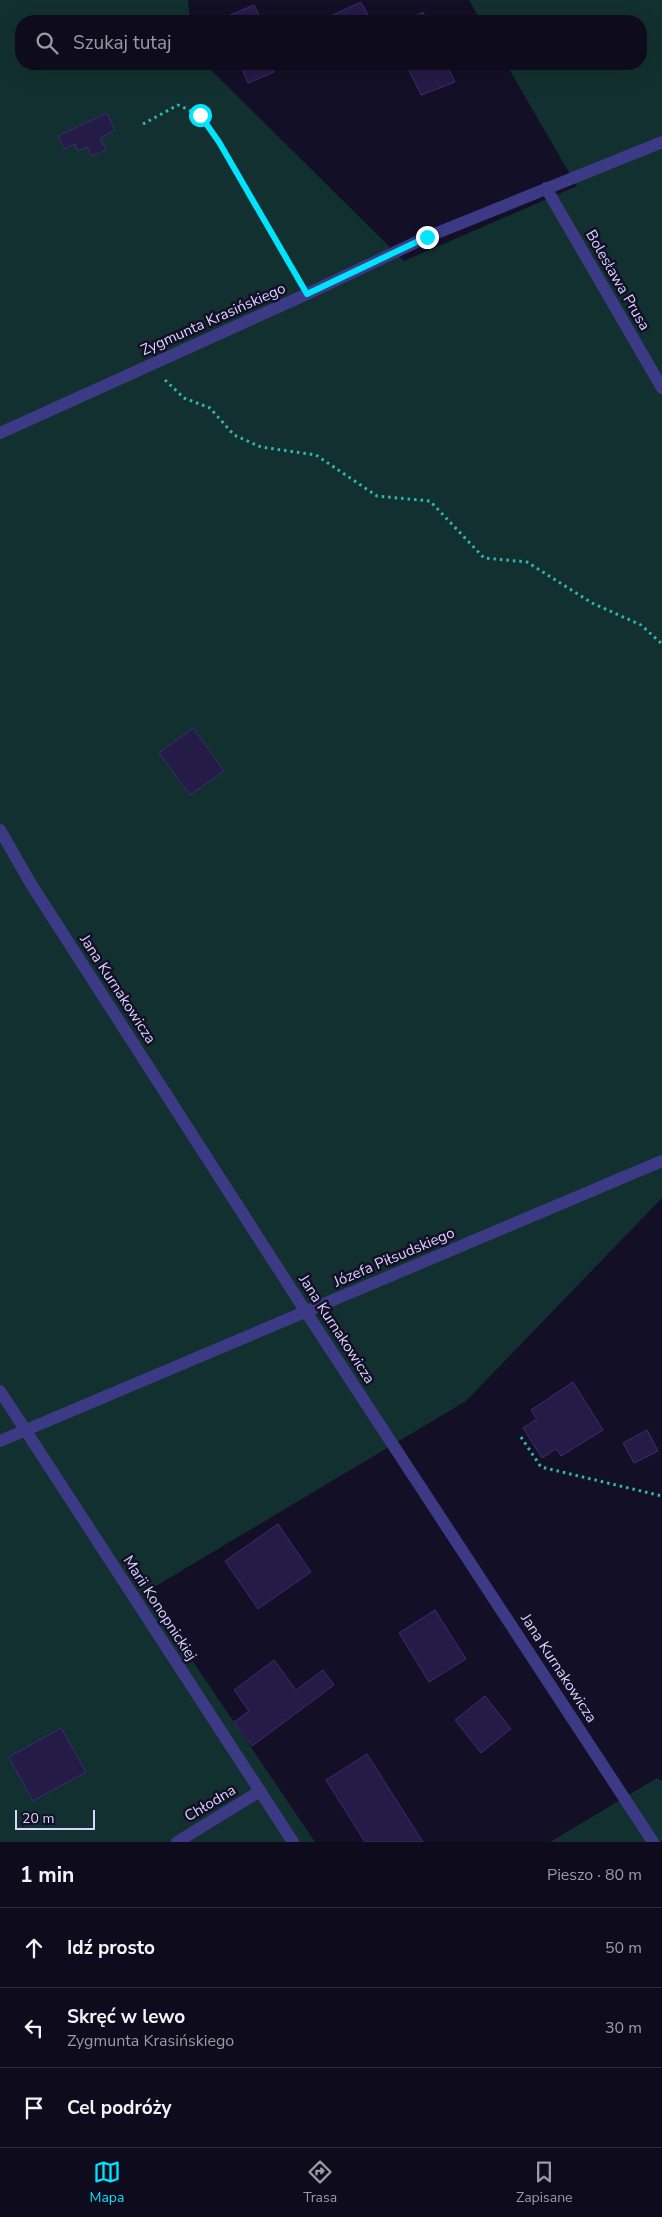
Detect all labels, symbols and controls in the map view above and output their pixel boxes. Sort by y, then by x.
search box [15,15,647,70]
icon: search [33,29,61,57]
text: Szukaj tutaj [73,30,172,56]
route start [189,104,212,127]
route end [416,226,439,249]
street label: Bolesława Prusa [581,226,655,334]
street label: Zygmunta Krasińskiego [137,278,289,360]
street label: Jana Kurnakowicza [75,930,161,1047]
street label: Józefa Piłsudskiego [330,1222,458,1292]
street label: Jana Kurnakowicza [294,1270,380,1387]
street label: Marii Konopnickiej [119,1552,201,1664]
street label: Jana Kurnakowicza [516,1609,602,1726]
street label: Chłodna [181,1780,239,1826]
scale bar [15,1807,95,1830]
text: 20 m [22,1809,54,1828]
text: 1 min [20,1861,74,1889]
text: Pieszo · 80 m [547,1864,642,1886]
icon: ahead [20,1934,48,1962]
text: Idź prosto [67,1935,155,1961]
text: 50 m [605,1937,642,1959]
text: Skręć w lewo [67,2004,185,2030]
icon: left [20,2014,48,2042]
text: 30 m [605,2017,642,2039]
text: Zygmunta Krasińskiego [67,2030,234,2052]
icon: arrive [20,2094,48,2122]
text: Cel podróży [67,2095,171,2121]
tab: Mapa [89,2158,124,2207]
tab: Trasa [303,2158,337,2207]
tab: Zapisane [516,2158,573,2207]

